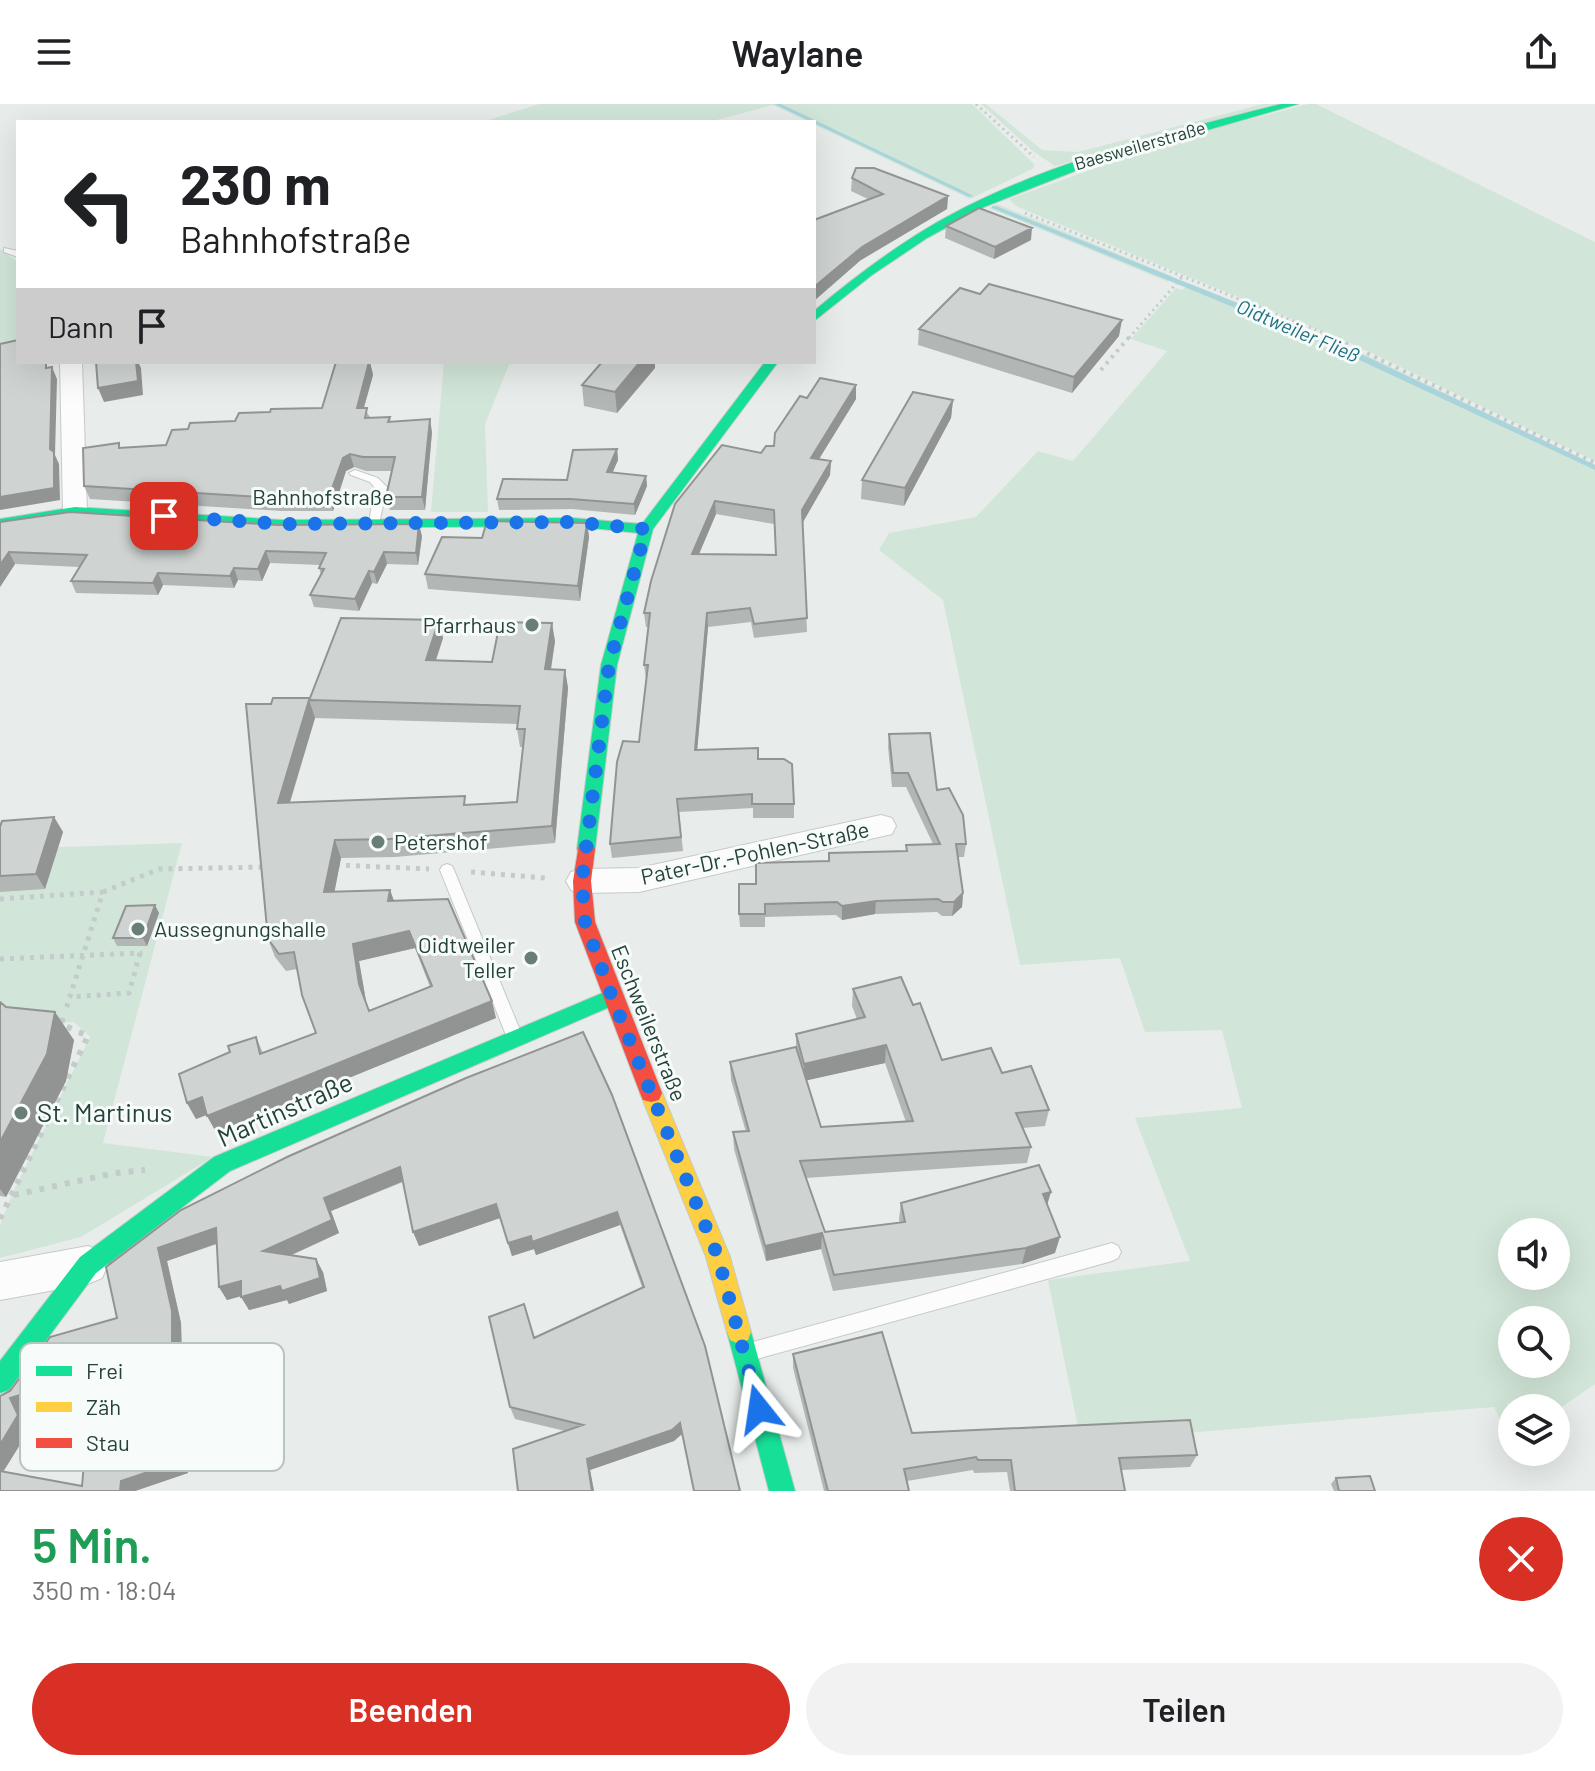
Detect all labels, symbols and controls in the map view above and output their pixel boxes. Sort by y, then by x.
icon: menu [32,30,76,74]
icon: share [1519,30,1563,74]
text: Waylane [732,31,863,74]
street label: Baesweilerstraße [1072,116,1208,174]
text: 230 m [180,149,331,216]
icon: left [48,152,152,256]
text: Bahnhofstraße [180,217,411,260]
water label: Oidtweiler Fließ [1233,293,1364,367]
icon: arrive [130,304,174,348]
text: Dann [48,308,114,344]
pin [130,482,198,550]
street label: Bahnhofstraße [252,483,394,509]
icon: arrive [142,494,186,538]
place label: Pfarrhaus [423,611,516,637]
marker: Pfarrhaus [523,616,541,634]
street label: Pater-Dr.-Pohlen-Straße [638,815,871,889]
place label: Petershof [394,828,488,854]
marker: Petershof [369,833,387,851]
place label: Aussegnungshalle [154,915,326,941]
marker: Aussegnungshalle [129,920,147,938]
place label: Oidtweiler Teller [418,931,515,982]
street label: Eschweilerstraße [607,941,693,1105]
marker: Oidtweiler Teller [522,949,540,967]
street label: Martinstraße [212,1065,357,1152]
place label: St. Martinus [37,1096,172,1127]
marker: St. Martinus [12,1104,30,1122]
map controls [1498,1218,1570,1466]
button: sound [1498,1218,1570,1290]
button: search [1498,1306,1570,1378]
legend [20,1343,284,1471]
text: Frei [86,1357,123,1383]
position arrow [717,1367,801,1451]
text: Zäh [86,1393,121,1419]
button: layers [1498,1394,1570,1466]
text: Stau [86,1429,130,1455]
text: 5 Min. [32,1515,152,1573]
button: close [1479,1517,1563,1601]
text: 350 m · 18:04 [32,1574,176,1605]
button: Beenden [32,1663,790,1755]
button: Teilen [806,1663,1563,1755]

